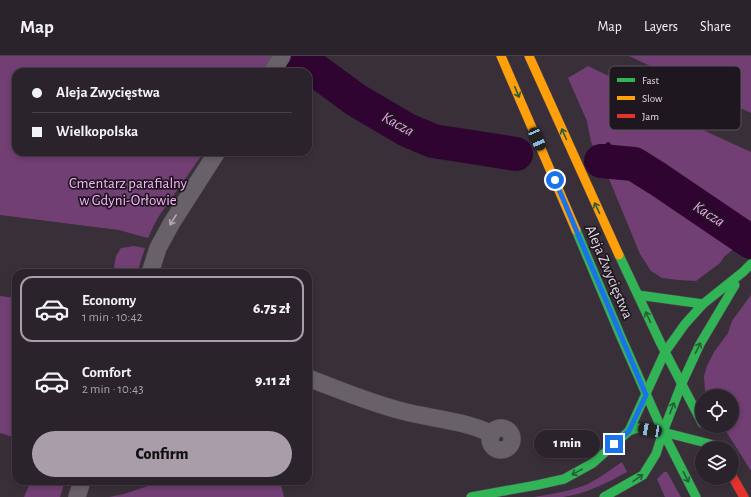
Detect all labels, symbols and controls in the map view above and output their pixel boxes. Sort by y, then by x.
text: Map [20,18,54,37]
text: Map [597,20,622,34]
text: Layers [644,20,678,34]
text: Share [700,20,731,34]
legend [609,66,741,130]
text: Fast [642,75,660,86]
text: Aleja Zwycięstwa [56,85,160,100]
one-way arrow [513,85,521,97]
text: Slow [642,93,663,104]
water label: Kacza [379,109,417,139]
text: Jam [642,111,659,122]
text: Wielkopolska [56,124,138,139]
car [527,126,547,152]
one-way arrow [559,128,567,140]
route start [546,171,564,189]
park label: Cmentarz parafialny w Gdyni-Orłowie [69,176,188,208]
water label: Kacza [690,198,728,230]
one-way arrow [593,203,600,215]
one-way arrow [169,214,177,226]
street label: Aleja Zwycięstwa [583,223,635,321]
icon: car [34,291,70,327]
text: Economy [82,293,136,308]
text: 6.75 zł [253,301,290,316]
text: 1 min · 10:42 [82,311,143,324]
one-way arrow [644,311,651,323]
one-way arrow [695,342,702,354]
icon: car [34,363,70,399]
text: Comfort [82,365,131,380]
text: 9.11 zł [255,373,290,388]
text: 2 min · 10:43 [82,383,144,396]
map controls [695,389,739,485]
button: locate [695,389,739,433]
one-way arrow [669,402,677,414]
car [637,422,663,438]
callout: 1 min [534,430,600,458]
button: Confirm [32,431,292,477]
route end [605,435,623,453]
text: 1 min [553,437,581,450]
button: layers [695,441,739,485]
one-way arrow [571,468,583,476]
one-way arrow [683,471,690,483]
one-way arrow [632,473,643,482]

